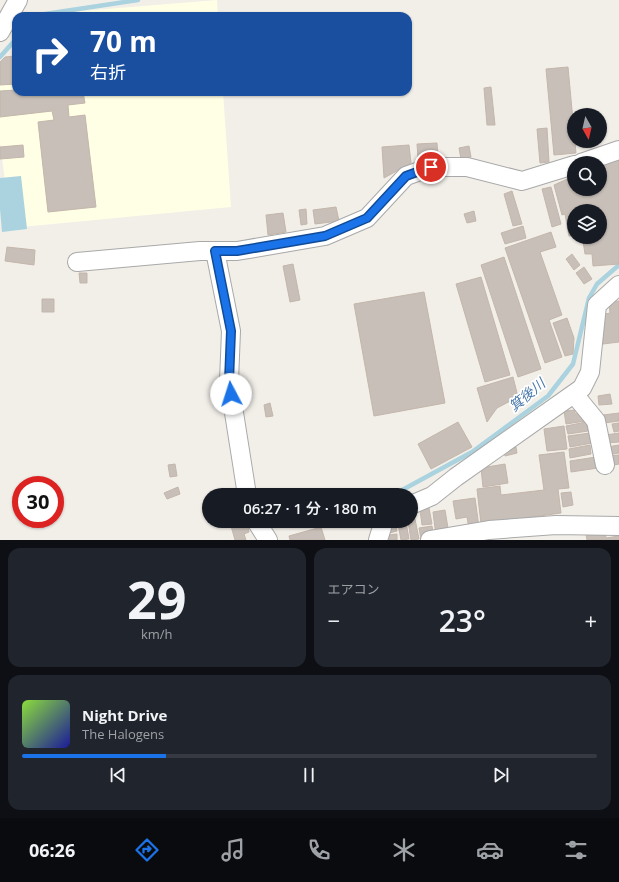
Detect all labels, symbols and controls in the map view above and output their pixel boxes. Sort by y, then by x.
text: 70 m [90,22,157,60]
icon: right [24,28,76,80]
text: 右折 [90,60,126,84]
north arrow [567,108,607,148]
map controls [567,108,607,244]
pin [414,150,448,184]
icon: arrive [420,156,442,178]
button: search [567,156,607,196]
button: layers [567,204,607,244]
position arrow [210,373,252,415]
water label: 箕後川 [504,373,550,415]
speed limit sign: 30 [12,476,64,528]
text: 06:27 · 1 分 · 180 m [243,498,377,518]
text: 29 [127,563,186,634]
text: エアコン [328,580,380,598]
text: 23° [439,600,486,641]
text: − [328,605,340,635]
text: + [584,605,597,635]
text: km/h [141,625,173,643]
text: Night Drive [82,705,167,725]
text: The Halogens [82,725,164,743]
icon: previous [107,764,129,786]
icon: pause [298,764,320,786]
icon: next [490,764,512,786]
icon: directions [133,836,161,864]
icon: music [219,836,247,864]
icon: phone [305,836,333,864]
icon: climate [390,836,418,864]
icon: car [476,836,504,864]
icon: filters [562,836,590,864]
text: 06:26 [29,838,75,862]

